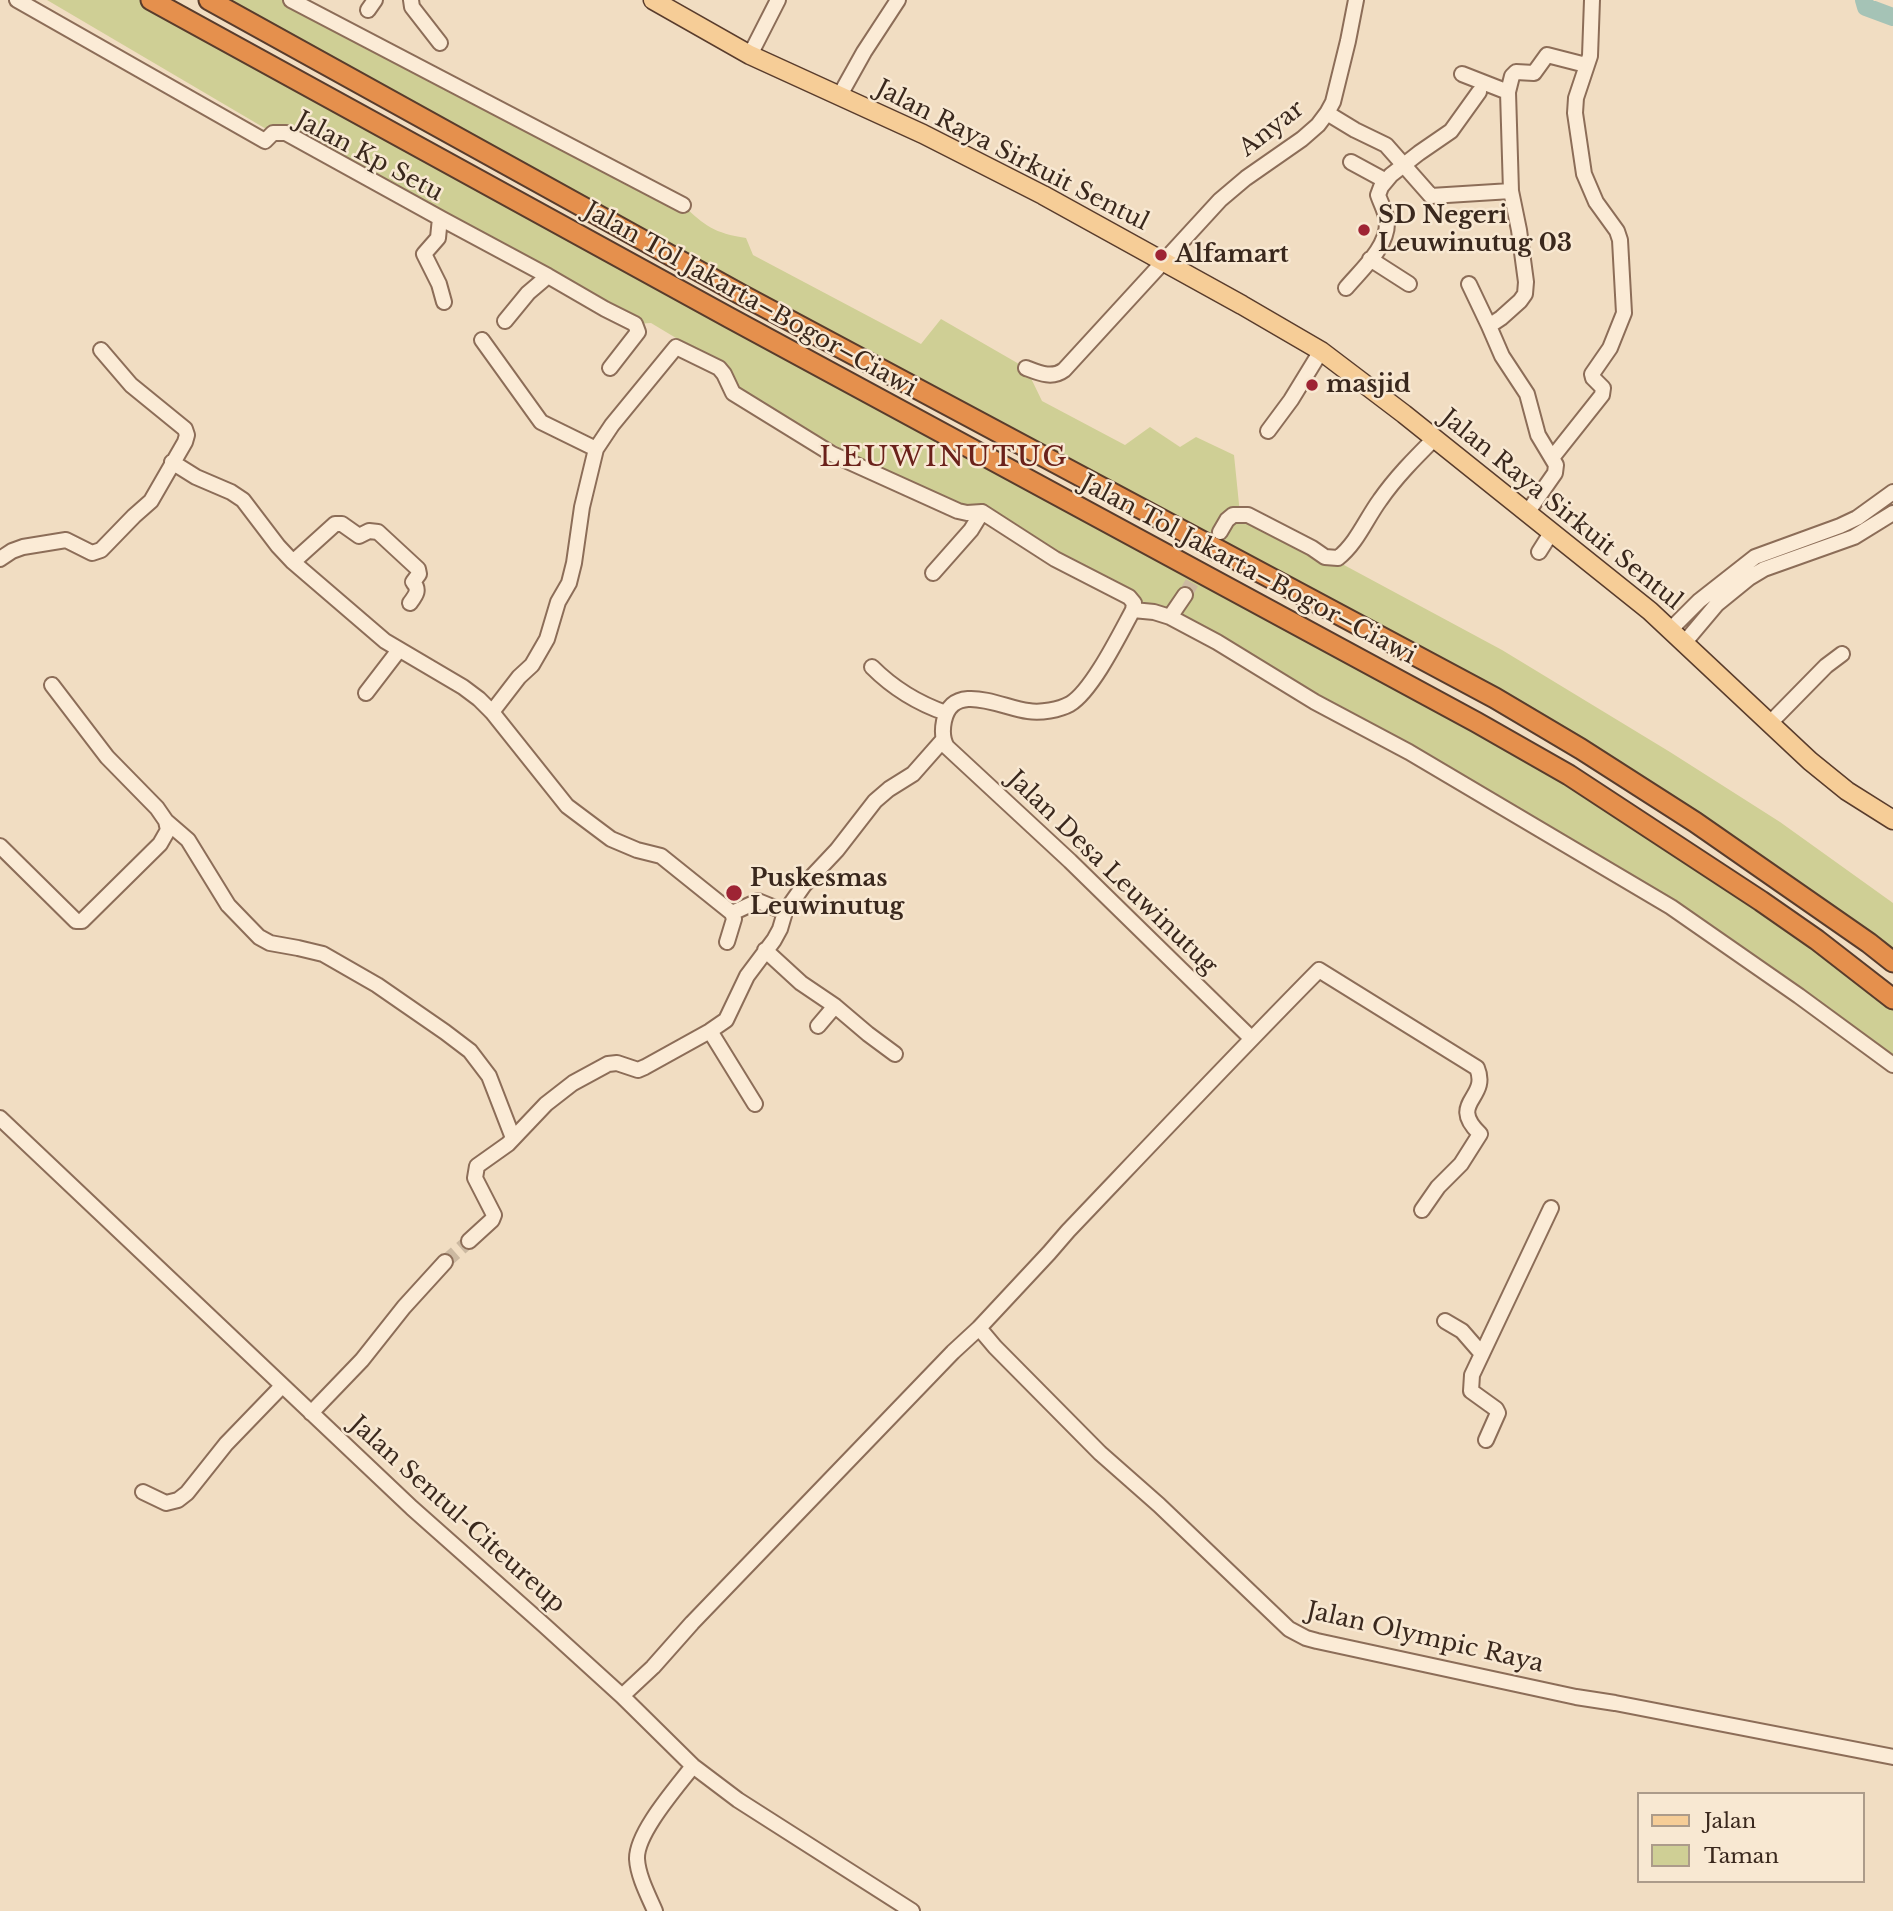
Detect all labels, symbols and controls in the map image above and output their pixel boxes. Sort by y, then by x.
street label: Jalan Raya Sirkuit Sentul [871,75,1153,237]
street label: Anyar [1234,95,1310,163]
street label: Jalan Kp Setu [290,106,448,208]
street label: Jalan Tol Jakarta–Bogor–Ciawi [579,196,921,404]
place label: SD Negeri Leuwinutug 03 [1378,202,1572,258]
marker: SD Negeri Leuwinutug 03 [1356,222,1372,238]
place label: Alfamart [1175,241,1289,269]
marker: Alfamart [1153,247,1169,263]
place label: masjid [1326,371,1411,399]
marker: masjid [1304,377,1320,393]
street label: Jalan Raya Sirkuit Sentul [1434,404,1688,616]
district label: LEUWINUTUG [821,441,1067,475]
street label: Jalan Tol Jakarta–Bogor–Ciawi [1076,469,1420,671]
street label: Jalan Desa Leuwinutug [1001,765,1223,981]
place label: Puskesmas Leuwinutug [750,865,904,921]
marker: Puskesmas Leuwinutug [724,883,744,903]
street label: Jalan Sentul-Citeureup [343,1411,571,1619]
street label: Jalan Olympic Raya [1304,1597,1546,1679]
legend [1638,1792,1865,1883]
text: Jalan [1704,1808,1756,1834]
text: Taman [1704,1843,1779,1869]

